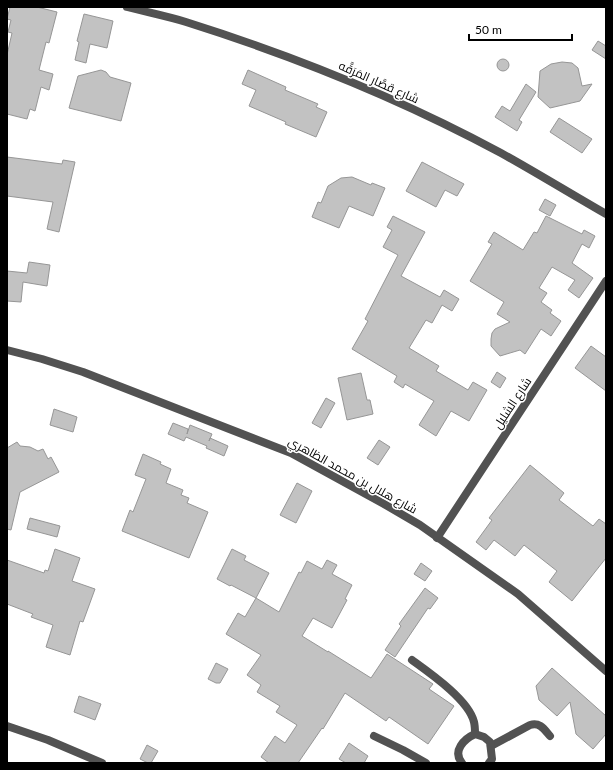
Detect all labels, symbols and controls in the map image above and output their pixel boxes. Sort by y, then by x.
scale bar [469,16,572,42]
text: 50 m [475,22,502,37]
street label: شارع قصَّار المَرَقَّه [336,58,421,107]
street label: شارع الشليل [490,374,535,432]
street label: شارع هلال بن محمد الظاهري [284,433,420,519]

